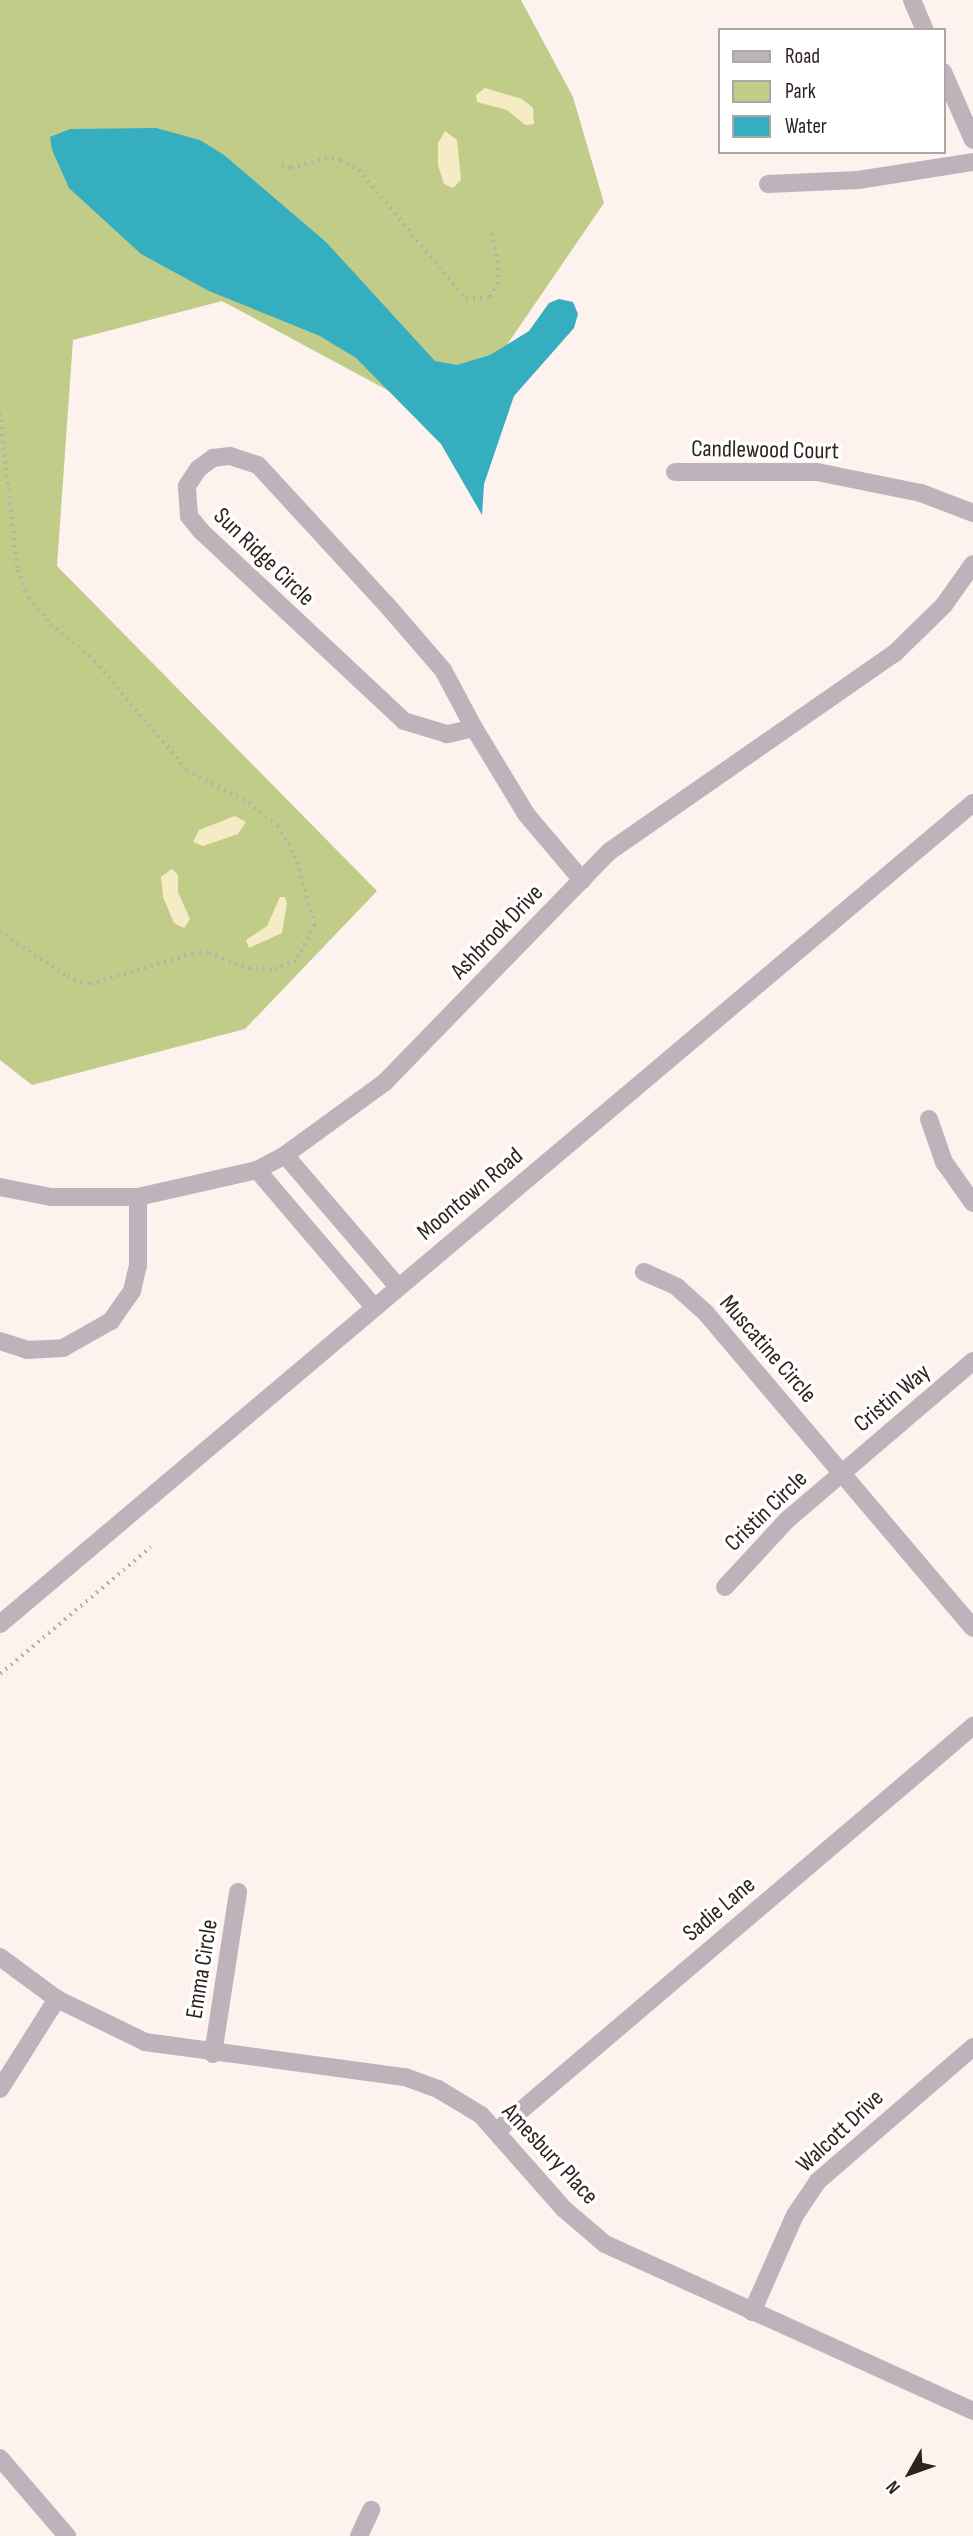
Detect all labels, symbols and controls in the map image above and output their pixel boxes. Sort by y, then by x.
legend [718,28,945,154]
text: Road [785,44,820,69]
text: Park [785,79,816,104]
text: Water [785,114,827,139]
street label: Candlewood Court [691,434,839,466]
street label: Sun Ridge Circle [208,502,320,612]
street label: Ashbrook Drive [445,879,549,985]
street label: Moontown Road [411,1141,529,1247]
street label: Muscatine Circle [713,1289,823,1409]
street label: Cristin Way [848,1358,936,1438]
street label: Cristin Circle [719,1465,813,1557]
street label: Sadie Lane [677,1870,761,1948]
street label: Emma Circle [180,1917,224,2021]
street label: Walcott Drive [791,2083,889,2179]
street label: Amesbury Place [496,2098,604,2210]
north arrow [875,2438,945,2508]
text: N [881,2476,906,2498]

